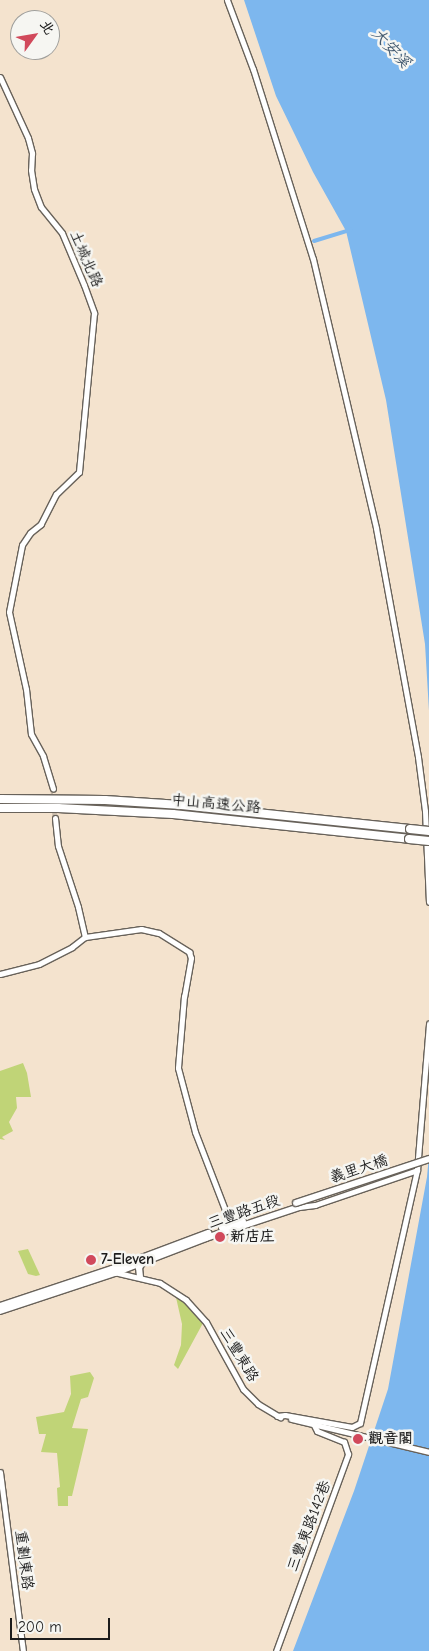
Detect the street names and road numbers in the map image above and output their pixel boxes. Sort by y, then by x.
street label: 土城北路 [66,228,106,290]
street label: 中山高速公路 [170,791,262,817]
street label: 義里大橋 [328,1151,390,1187]
street label: 三豐路五段 [206,1191,282,1233]
street label: 三豐東路 [216,1325,262,1385]
street label: 三豐東路142巷 [283,1478,335,1574]
street label: 重劃東路 [11,1529,37,1591]

